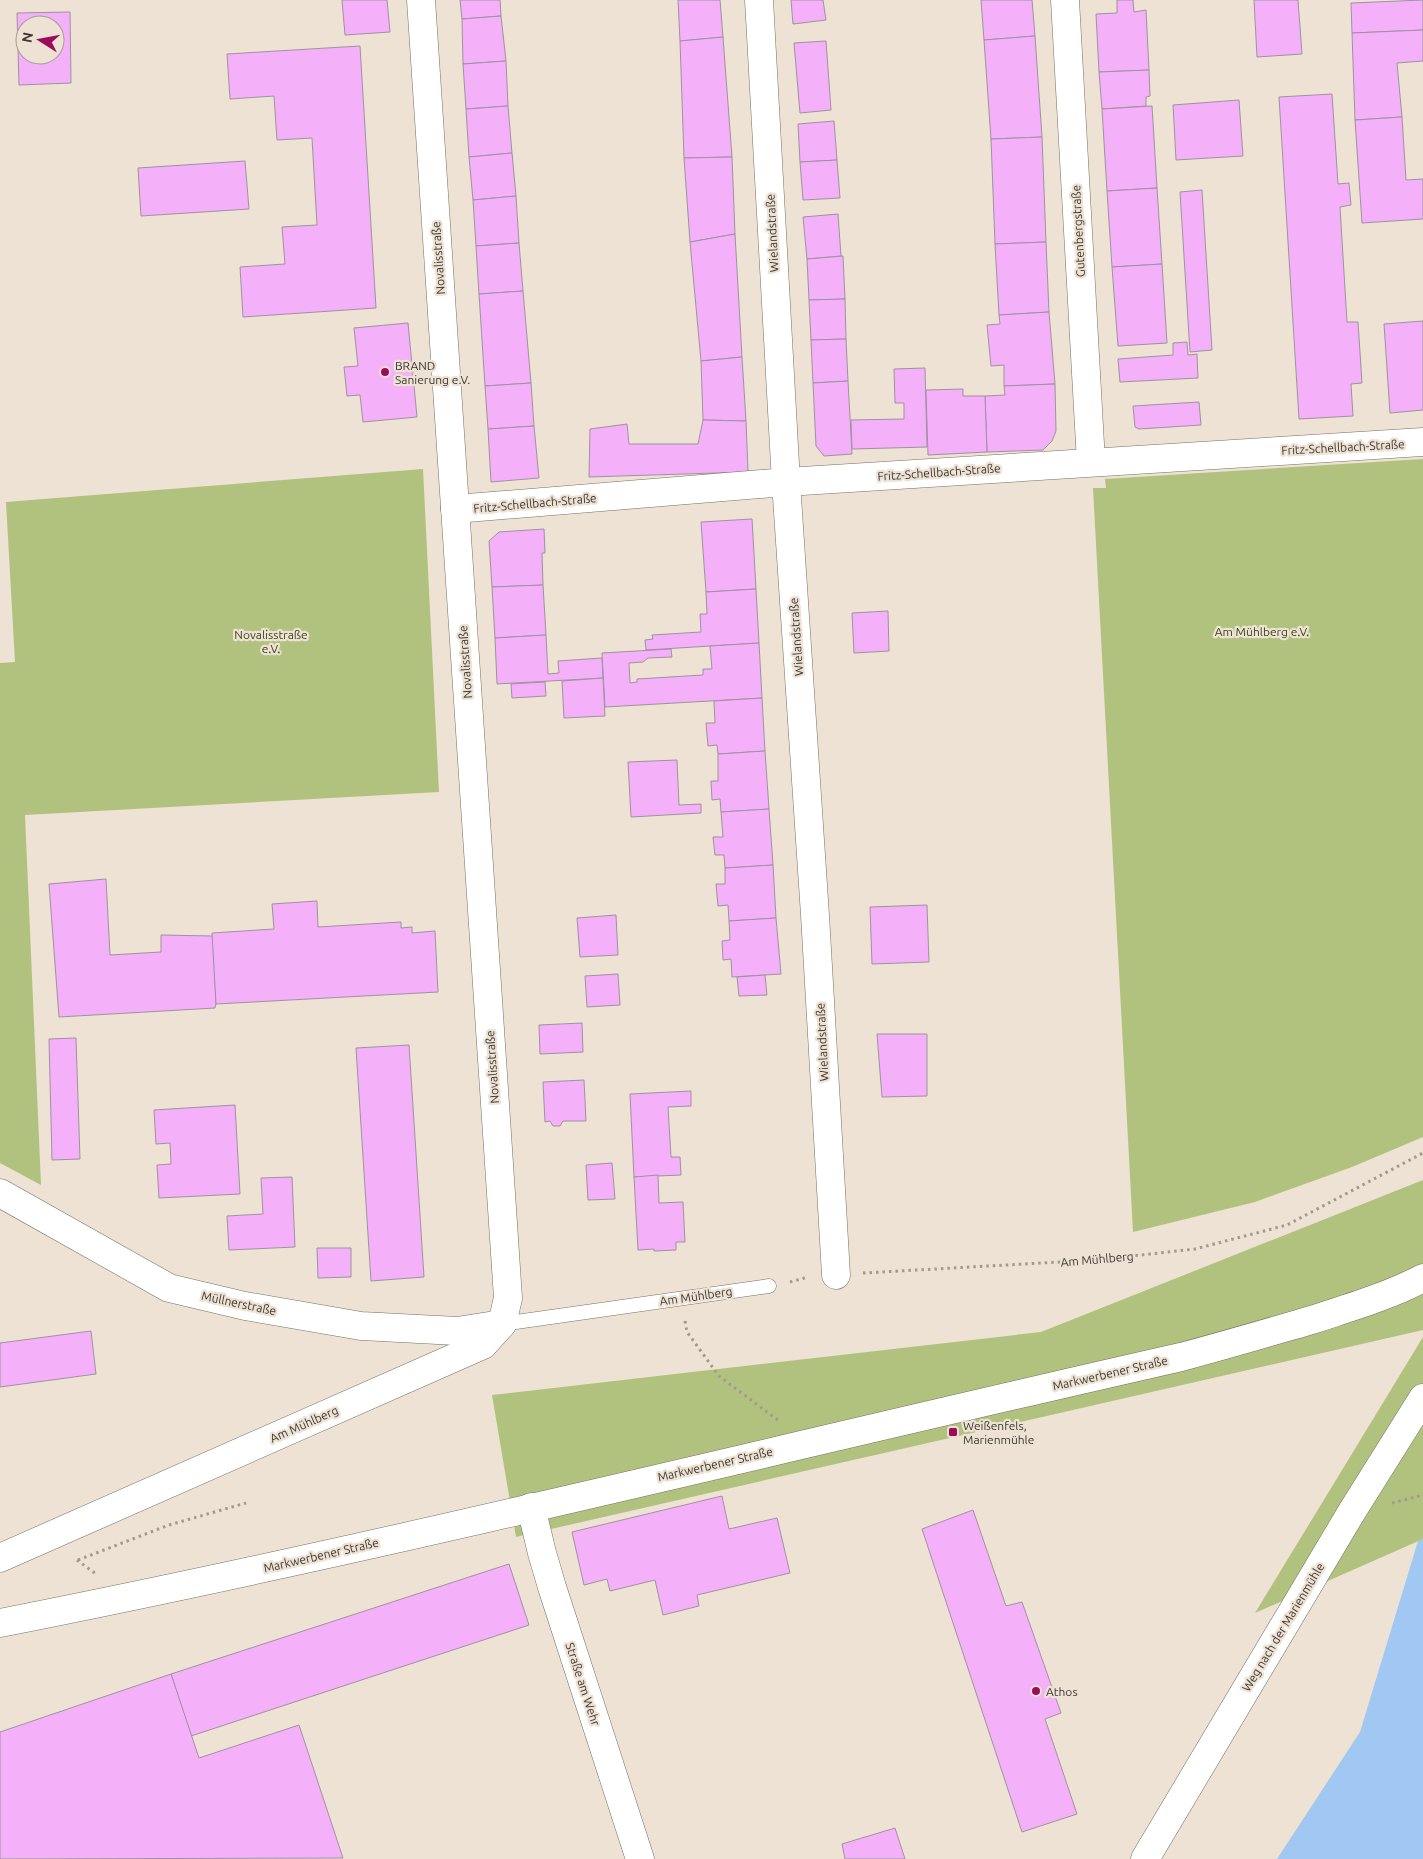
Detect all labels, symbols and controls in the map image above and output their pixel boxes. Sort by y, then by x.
north arrow [15,15,65,65]
text: N [18,31,36,44]
street label: Gutenbergstraße [1069,184,1087,278]
street label: Wielandstraße [763,193,781,273]
street label: Novalisstraße [429,221,447,295]
place label: BRAND Sanierung e.V. [395,359,470,386]
marker: BRAND Sanierung e.V. [379,366,391,378]
street label: Fritz-Schellbach-Straße [1281,437,1405,457]
street label: Fritz-Schellbach-Straße [877,461,1001,483]
street label: Fritz-Schellbach-Straße [473,491,597,515]
street label: Wielandstraße [787,597,805,677]
street label: Novalisstraße [456,625,474,699]
park label: Am Mühlberg e.V. [1215,625,1309,638]
park label: Novalisstraße e.V. [234,628,308,655]
street label: Wielandstraße [813,1002,831,1082]
street label: Novalisstraße [483,1030,501,1104]
street label: Am Mühlberg [1060,1249,1134,1269]
street label: Am Mühlberg [659,1284,733,1308]
street label: Müllnerstraße [200,1289,278,1317]
street label: Markwerbener Straße [1051,1353,1169,1393]
street label: Am Mühlberg [268,1403,340,1445]
place label: Weißenfels, Marienmühle [963,1419,1034,1446]
marker: Weißenfels, Marienmühle [947,1426,959,1438]
street label: Markwerbener Straße [656,1444,774,1484]
street label: Markwerbener Straße [262,1535,380,1575]
street label: Weg nach der Marienmühle [1239,1560,1327,1694]
street label: Straße am Wehr [563,1641,603,1728]
marker: Athos [1030,1685,1042,1697]
place label: Athos [1046,1685,1078,1698]

